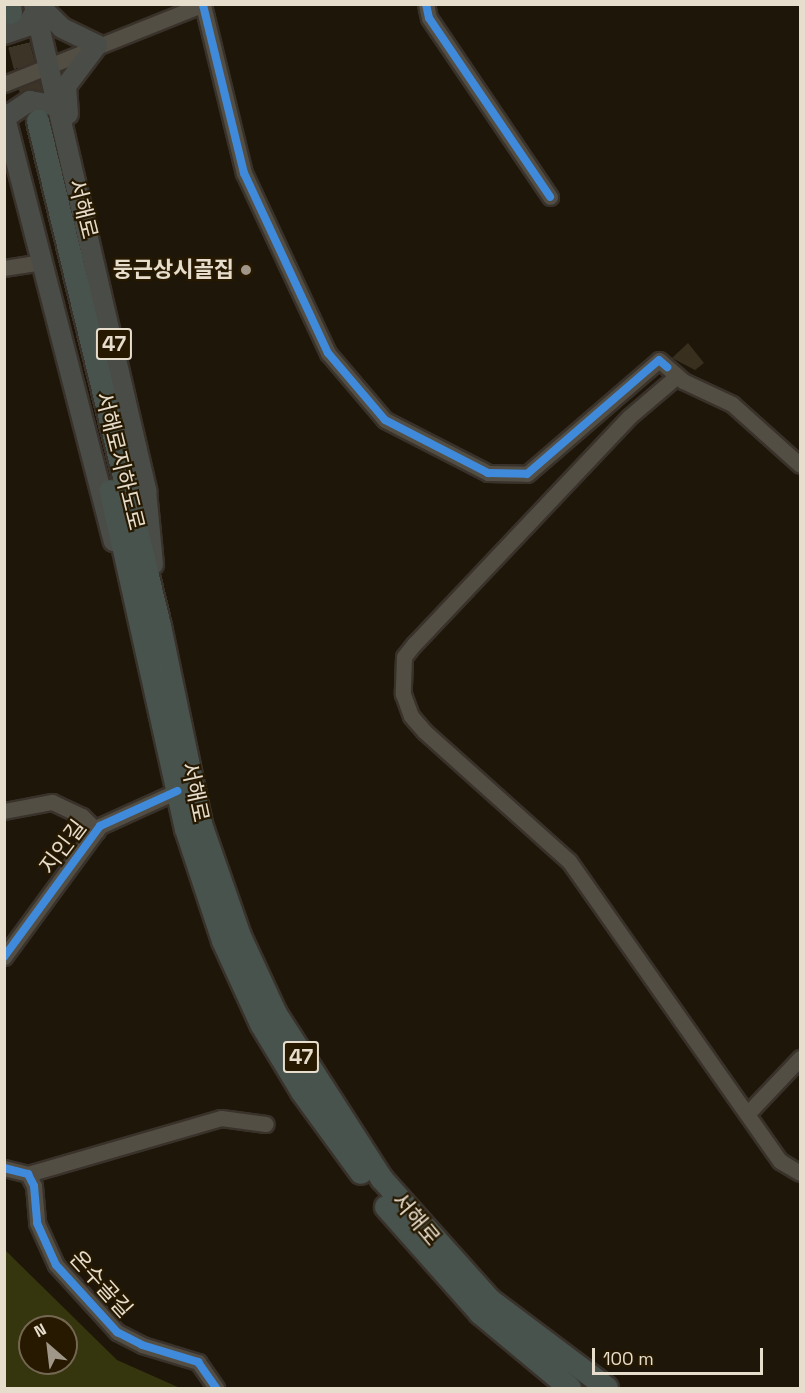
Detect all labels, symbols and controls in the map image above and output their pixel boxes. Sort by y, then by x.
street label: 서해로 [63,176,103,242]
place label: 둥근상시골집 [113,257,234,283]
marker: 둥근상시골집 [239,263,253,277]
road number: 47 [94,326,134,362]
street label: 서해로지하도로 [90,389,150,533]
street label: 서해로 [176,760,214,824]
street label: 지인길 [34,815,92,879]
road number: 47 [282,1039,320,1075]
street label: 서해로 [386,1187,446,1251]
street label: 온수골길 [64,1245,138,1323]
north arrow [18,1315,78,1375]
text: N [31,1319,50,1342]
scale bar [595,1336,766,1374]
text: 100 m [603,1347,654,1370]

